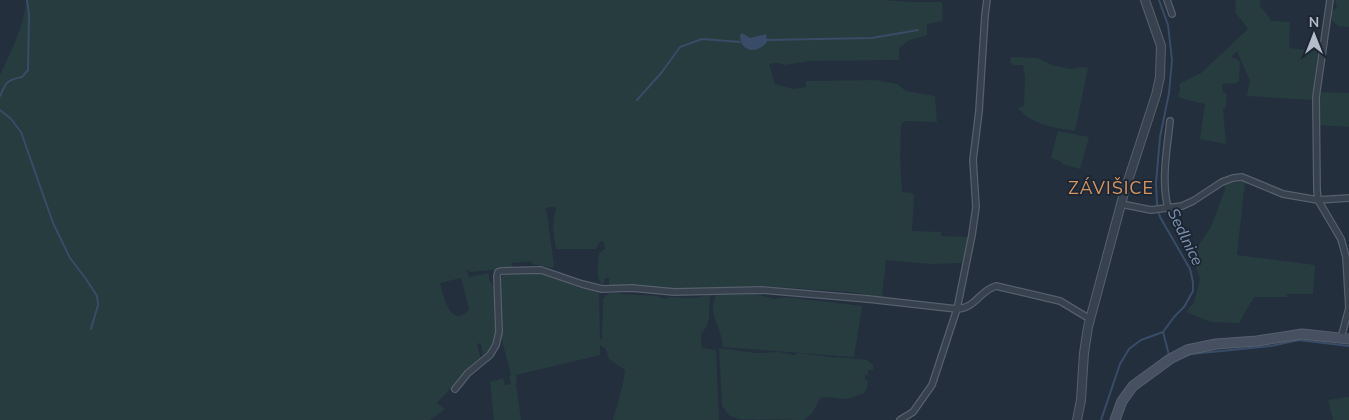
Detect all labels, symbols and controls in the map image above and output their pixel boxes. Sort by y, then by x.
north arrow [1289,10,1339,60]
text: N [1309,13,1319,32]
district label: ZÁVIŠICE [1068,176,1154,200]
water label: Sedlnice [1162,205,1208,270]

